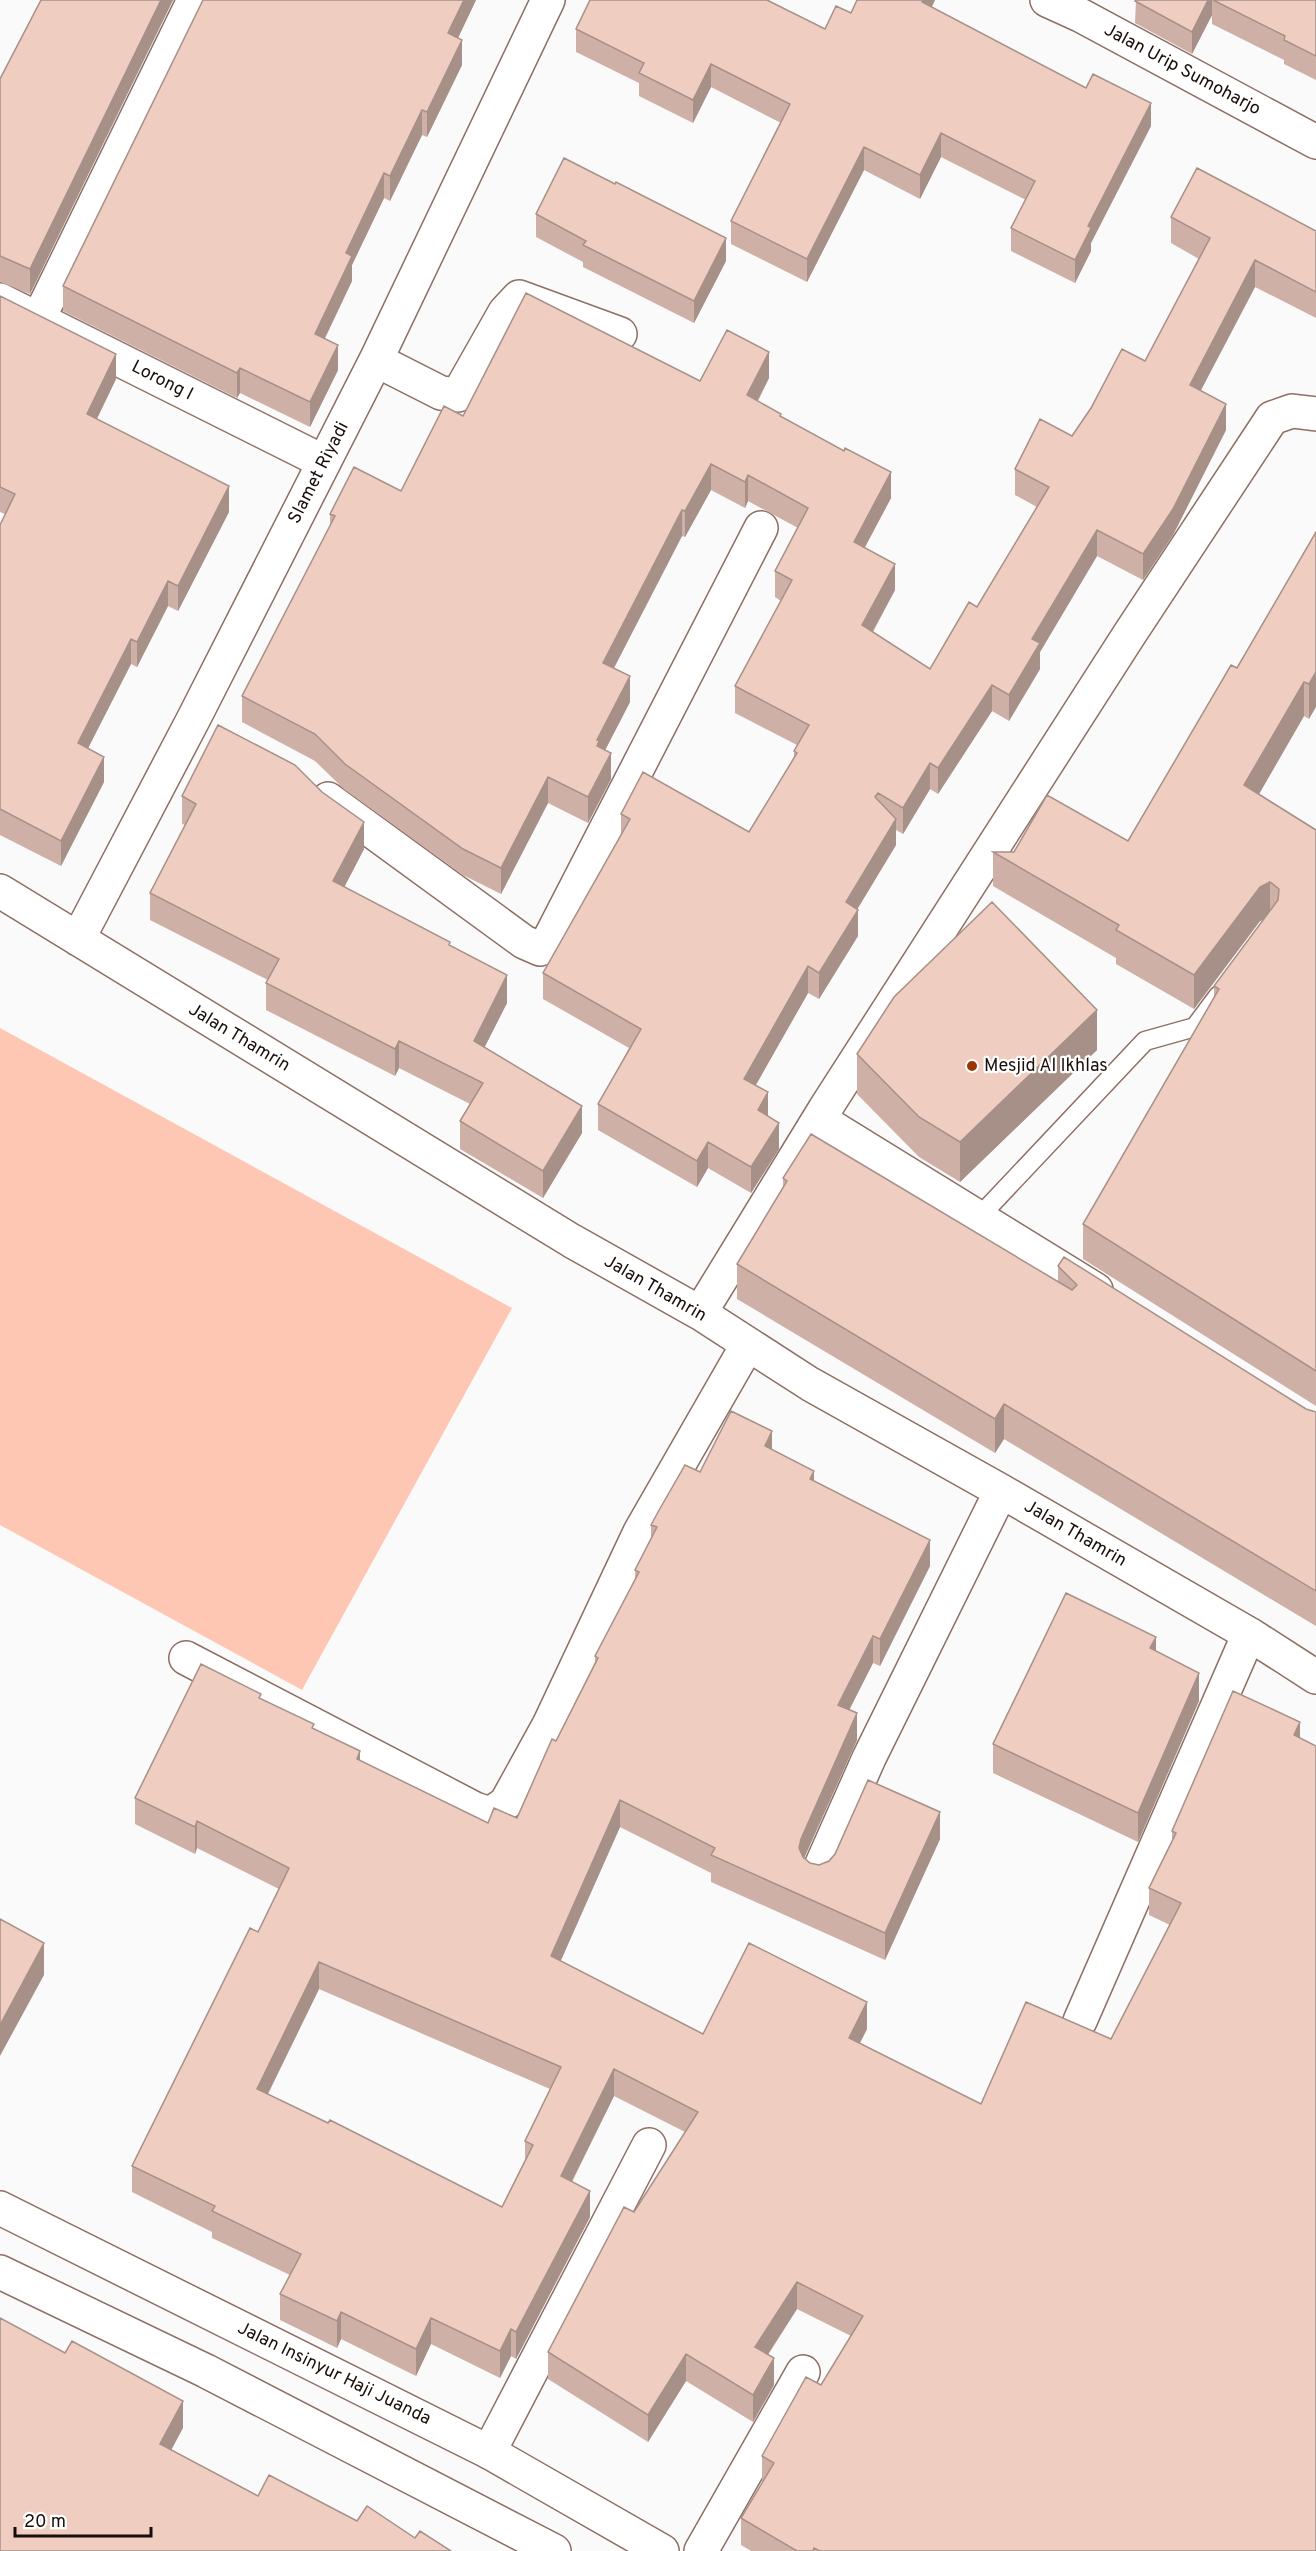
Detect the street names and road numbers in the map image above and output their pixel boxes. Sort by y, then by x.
street label: Jalan Urip Sumoharjo [1100,19,1264,121]
street label: Lorong I [127,356,197,406]
street label: Slamet Riyadi [283,418,355,528]
street label: Jalan Thamrin [184,999,294,1077]
street label: Jalan Thamrin [600,1250,710,1328]
street label: Jalan Thamrin [1020,1495,1130,1573]
street label: Jalan Insinyur Haji Juanda [233,2317,435,2431]

